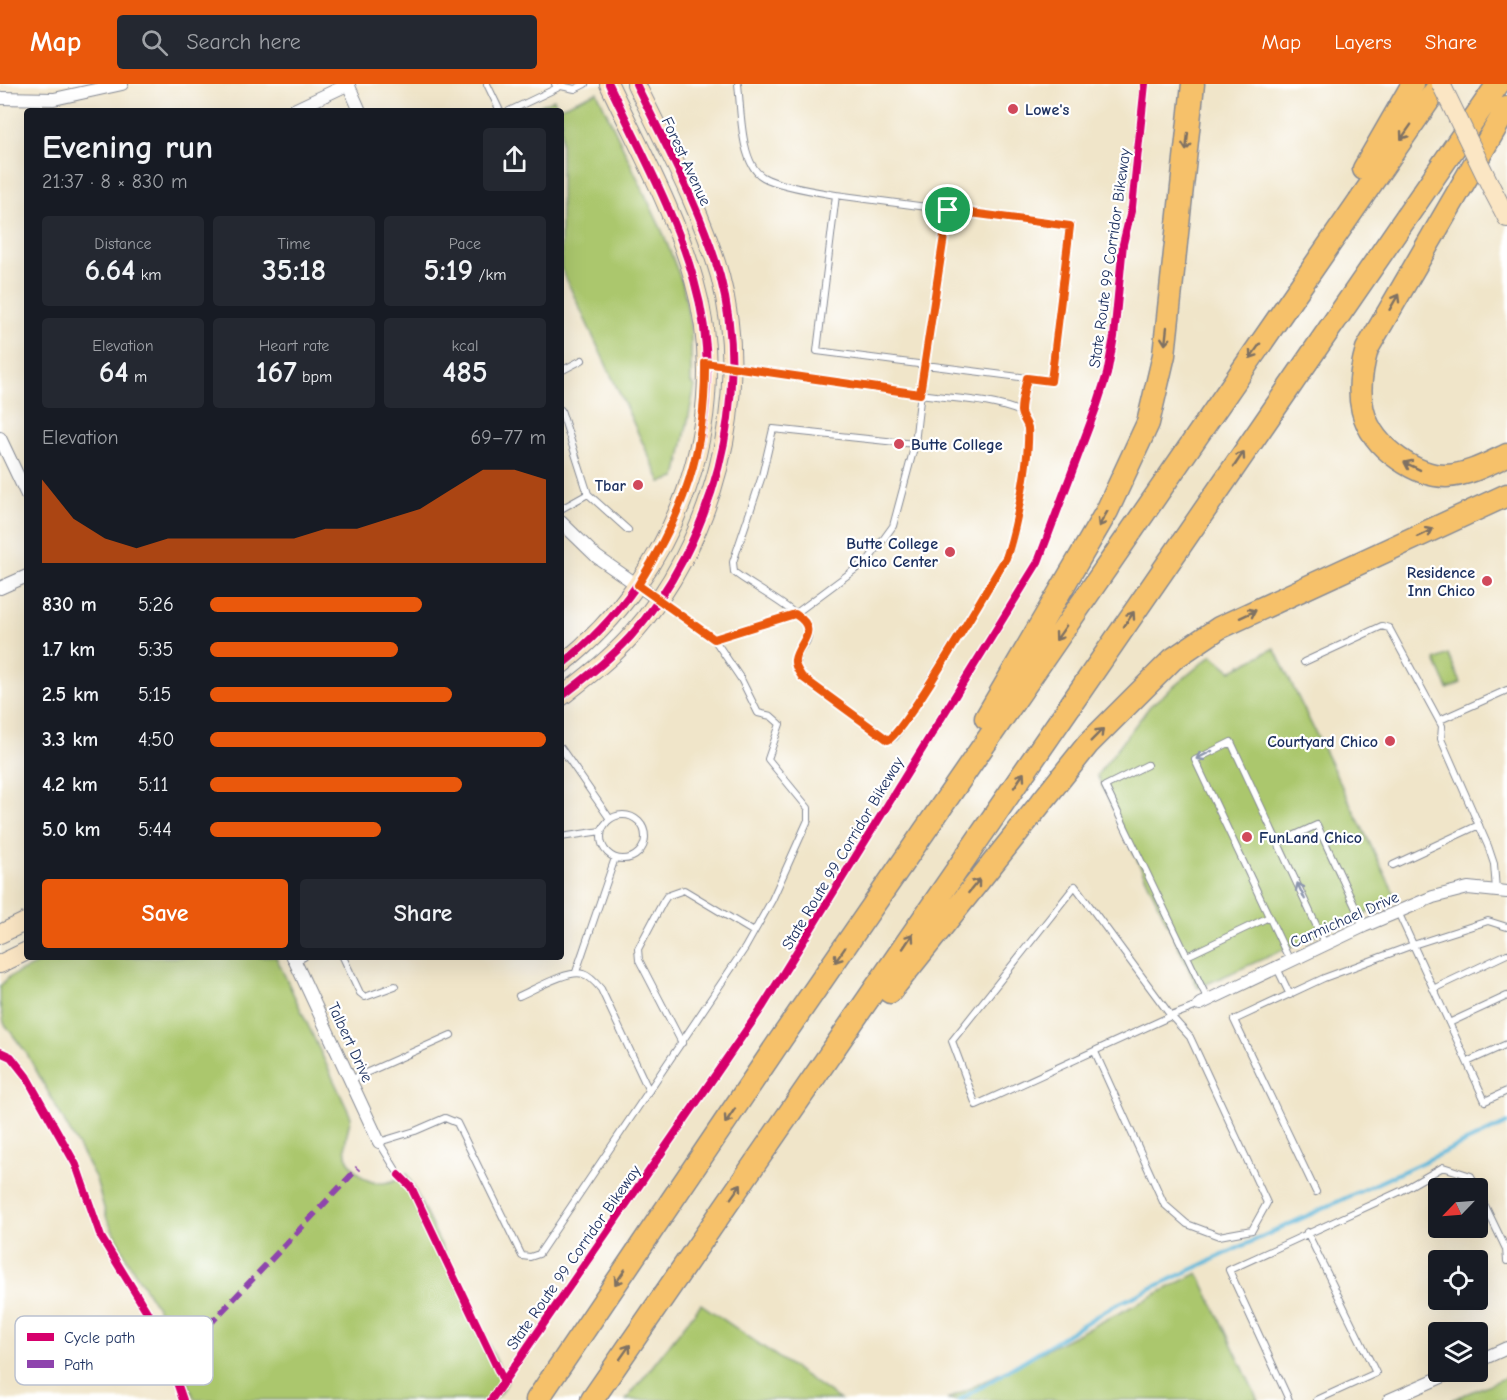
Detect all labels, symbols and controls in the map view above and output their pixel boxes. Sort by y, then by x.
search box [117,15,537,69]
text: Map [30,26,81,58]
icon: search [138,26,171,59]
text: Search here [186,29,301,55]
text: Map [1262,30,1301,54]
text: Layers [1334,30,1392,54]
text: Share [1425,30,1477,54]
place label: Lowe's [1025,101,1070,119]
marker: Lowe's [1006,102,1020,116]
street label: Forest Avenue [658,114,715,209]
one-way arrow [1400,123,1412,140]
text: Evening run [42,128,213,166]
button: share [483,128,546,191]
one-way arrow [1181,132,1192,152]
street label: State Route 99 Corridor Bikeway [1086,146,1134,369]
text: 21:37 · 8 × 830 m [42,170,187,193]
pin [922,184,973,235]
icon: arrive [931,193,964,226]
text: Distance [94,235,152,253]
text: Time [277,235,311,253]
text: Pace [449,235,481,253]
text: 6.64 [84,253,135,288]
text: 35:18 [262,253,326,288]
text: 5:19 [424,253,473,288]
text: km [135,266,162,284]
text: /km [473,266,506,284]
one-way arrow [1388,294,1400,311]
one-way arrow [1161,326,1172,346]
text: Elevation [92,337,154,355]
text: Heart rate [259,337,329,355]
text: kcal [452,337,478,355]
one-way arrow [1249,342,1261,359]
text: 64 [99,355,129,390]
text: 167 [256,355,297,390]
text: 485 [442,355,488,390]
text: m [129,368,147,386]
text: bpm [297,368,332,386]
text: Elevation [42,426,119,449]
text: 69–77 m [470,426,546,449]
place label: Butte College [911,436,1003,454]
marker: Butte College [892,437,906,451]
one-way arrow [1233,450,1246,467]
one-way arrow [1404,460,1422,472]
place label: Tbar [595,477,627,495]
marker: Tbar [631,478,645,492]
one-way arrow [1097,510,1109,527]
one-way arrow [1415,526,1433,538]
place label: Butte College Chico Center [846,535,939,571]
marker: Butte College Chico Center [943,545,957,559]
place label: Residence Inn Chico [1407,564,1475,600]
marker: Residence Inn Chico [1480,574,1494,588]
text: 830 m [42,593,97,616]
text: 5:26 [138,593,174,616]
one-way arrow [1238,608,1256,620]
one-way arrow [1123,612,1135,628]
one-way arrow [1055,624,1067,640]
text: 1.7 km [42,638,95,661]
text: 5:35 [138,638,173,661]
text: 2.5 km [42,683,99,706]
text: 5:15 [138,683,171,706]
text: 3.3 km [42,728,98,751]
text: 4:50 [138,728,174,751]
one-way arrow [1089,728,1104,742]
place label: Courtyard Chico [1267,733,1378,751]
marker: Courtyard Chico [1383,734,1397,748]
one-way arrow [1195,750,1213,762]
street label: State Route 99 Corridor Bikeway [778,753,908,953]
one-way arrow [1013,772,1025,789]
text: 4.2 km [42,773,98,796]
text: 5:11 [138,773,168,796]
text: 5.0 km [42,818,100,841]
text: 5:44 [138,818,172,841]
place label: FunLand Chico [1259,829,1362,847]
marker: FunLand Chico [1240,830,1254,844]
button: Save [42,879,288,948]
button: Share [300,879,546,948]
one-way arrow [967,879,980,895]
one-way arrow [1294,883,1306,901]
street label: Carmichael Drive [1287,888,1402,952]
one-way arrow [902,933,914,949]
one-way arrow [834,946,846,962]
street label: Talbert Drive [324,1000,376,1085]
one-way arrow [724,1107,736,1123]
street label: State Route 99 Corridor Bikeway [503,1161,645,1353]
north arrow [1428,1178,1488,1238]
map controls [1428,1178,1488,1382]
one-way arrow [730,1184,742,1200]
button: locate [1428,1250,1488,1310]
one-way arrow [614,1268,626,1285]
legend [15,1316,213,1385]
button: layers [1428,1322,1488,1382]
text: Cycle path [64,1329,135,1347]
one-way arrow [619,1344,631,1361]
text: Path [64,1356,94,1374]

